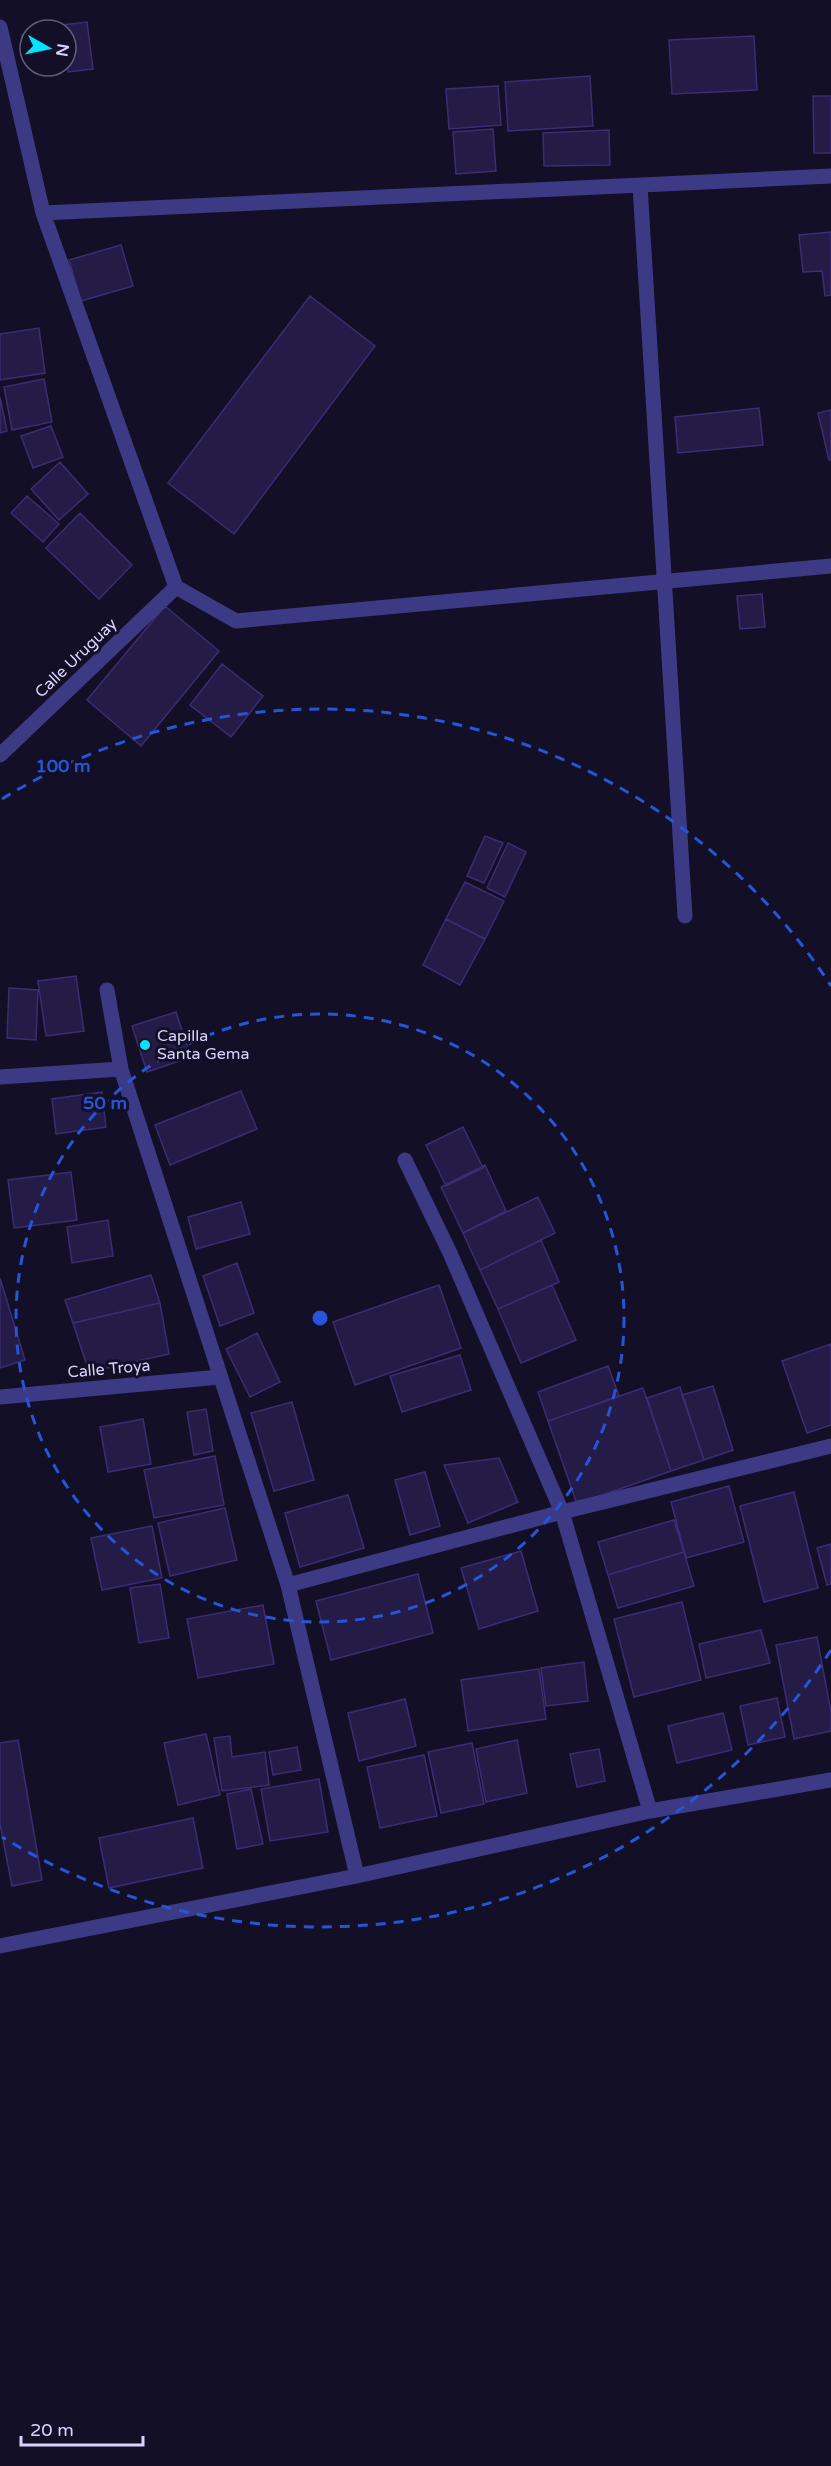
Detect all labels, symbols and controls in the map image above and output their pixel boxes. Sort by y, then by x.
north arrow [18,18,78,78]
text: N [51,42,73,58]
street label: Calle Uruguay [31,614,121,702]
text: 100 m [35,755,91,777]
place label: Capilla Santa Gema [157,1026,250,1064]
marker: Capilla Santa Gema [138,1038,152,1052]
text: 50 m [83,1092,127,1114]
centre of rings [310,1308,330,1328]
street label: Calle Troya [67,1355,151,1383]
scale bar [21,2409,142,2447]
text: 20 m [30,2419,74,2441]

